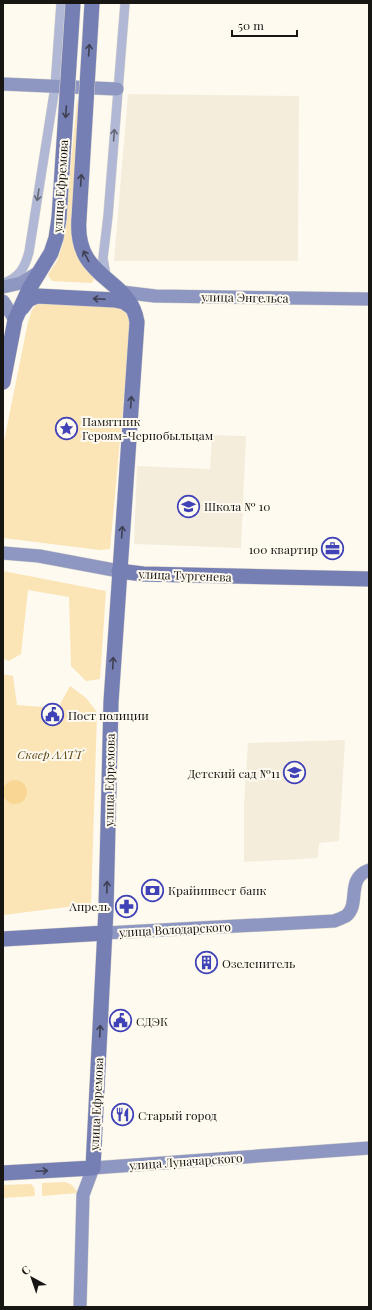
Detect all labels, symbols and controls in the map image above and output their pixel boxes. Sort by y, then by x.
scale bar [232,12,297,38]
text: 50 m [238,17,264,33]
one-way arrow [86,44,93,57]
one-way arrow [62,105,69,118]
one-way arrow [110,129,118,142]
street label: улица Ефремова [49,139,71,234]
one-way arrow [78,174,85,187]
one-way arrow [34,188,42,201]
one-way arrow [81,250,89,262]
street label: улица Энгельса [200,288,289,306]
one-way arrow [93,295,106,303]
one-way arrow [128,396,135,409]
place label: Памятник Героям-Чернобыльцам [82,413,214,443]
place icon: Памятник Героям-Чернобыльцам [54,415,80,441]
school or university icon: Школа № 10 [176,493,202,519]
place label: Школа № 10 [204,498,270,514]
one-way arrow [118,526,125,539]
office icon: 100 квартир [320,536,346,562]
place label: 100 квартир [249,541,318,557]
street label: улица Тургенева [137,565,232,585]
one-way arrow [110,657,117,670]
public building icon: Пост полиции [39,702,65,728]
place label: Пост полиции [68,707,149,723]
street label: улица Ефремова [100,733,118,828]
park label: Сквер ААТТ [17,746,85,762]
school or university icon: Детский сад №11 [282,760,308,786]
place label: Детский сад №11 [188,765,281,781]
bank icon: Крайинвест банк [139,877,165,903]
one-way arrow [103,881,111,894]
place label: Крайинвест банк [168,882,266,898]
pharmacy icon: Апрель [113,893,139,919]
place label: Апрель [68,898,110,914]
street label: улица Володарского [118,918,232,940]
building icon: Озеленитель [194,950,220,976]
place label: Озеленитель [222,955,295,971]
public building icon: СДЭК [107,1008,133,1034]
place label: СДЭК [136,1013,168,1029]
one-way arrow [96,1025,104,1038]
street label: улица Ефремова [86,1057,106,1152]
restaurant icon: Старый город [109,1102,135,1128]
place label: Старый город [138,1107,217,1123]
street label: улица Луначарского [128,1149,244,1173]
one-way arrow [35,1167,48,1174]
north arrow [12,1258,52,1298]
text: С [17,1262,33,1278]

